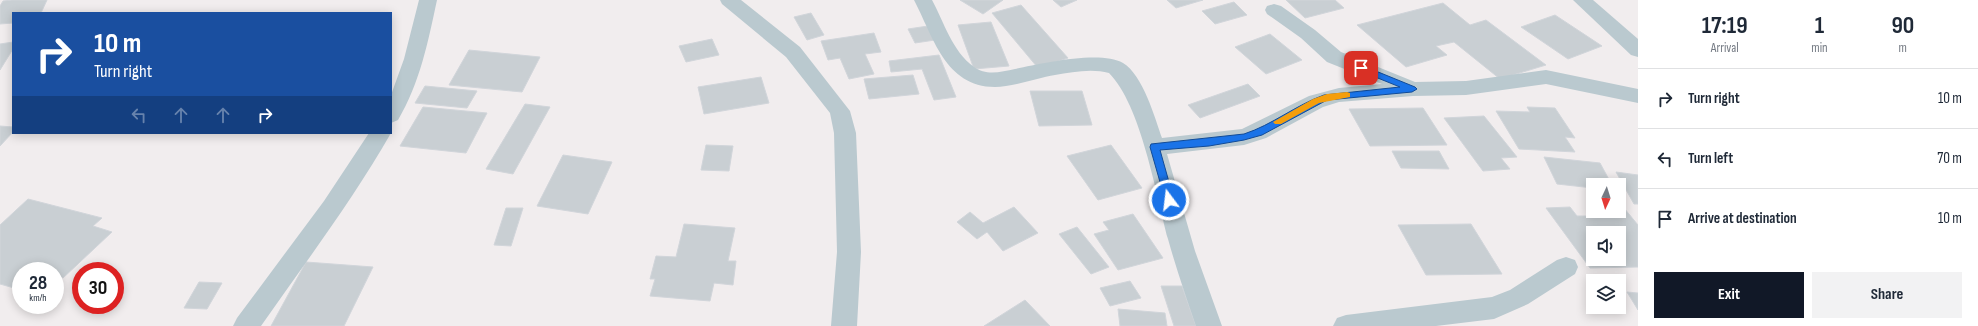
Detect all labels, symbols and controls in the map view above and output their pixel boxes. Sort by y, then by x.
text: 17:19 [1702,11,1748,40]
text: 1 [1815,11,1824,40]
text: 90 [1891,11,1914,40]
text: 10 m [94,27,141,60]
icon: right [28,28,80,80]
text: Arrival [1711,40,1739,56]
text: min [1811,40,1828,56]
text: m [1899,40,1907,56]
pin [1344,51,1378,85]
icon: arrive [1350,57,1372,79]
text: Turn right [94,61,152,82]
icon: right [1654,88,1676,110]
text: Turn right [1688,89,1740,108]
text: 10 m [1938,89,1962,108]
icon: left [128,104,150,126]
icon: ahead [170,104,192,126]
icon: ahead [212,104,234,126]
icon: right [254,104,276,126]
icon: left [1654,148,1676,170]
text: Turn left [1688,149,1733,168]
text: 70 m [1937,149,1962,168]
north arrow [1586,178,1626,218]
map controls [1586,178,1626,314]
position arrow [1148,179,1190,221]
icon: arrive [1654,208,1676,230]
text: Arrive at destination [1688,209,1797,228]
text: 10 m [1938,209,1962,228]
button: sound [1586,226,1626,266]
speed limit sign: 30 [72,262,124,314]
text: 28 [29,271,47,295]
button: Exit [1654,272,1804,318]
button: Share [1812,272,1962,318]
button: layers [1586,274,1626,314]
text: km/h [29,292,47,304]

